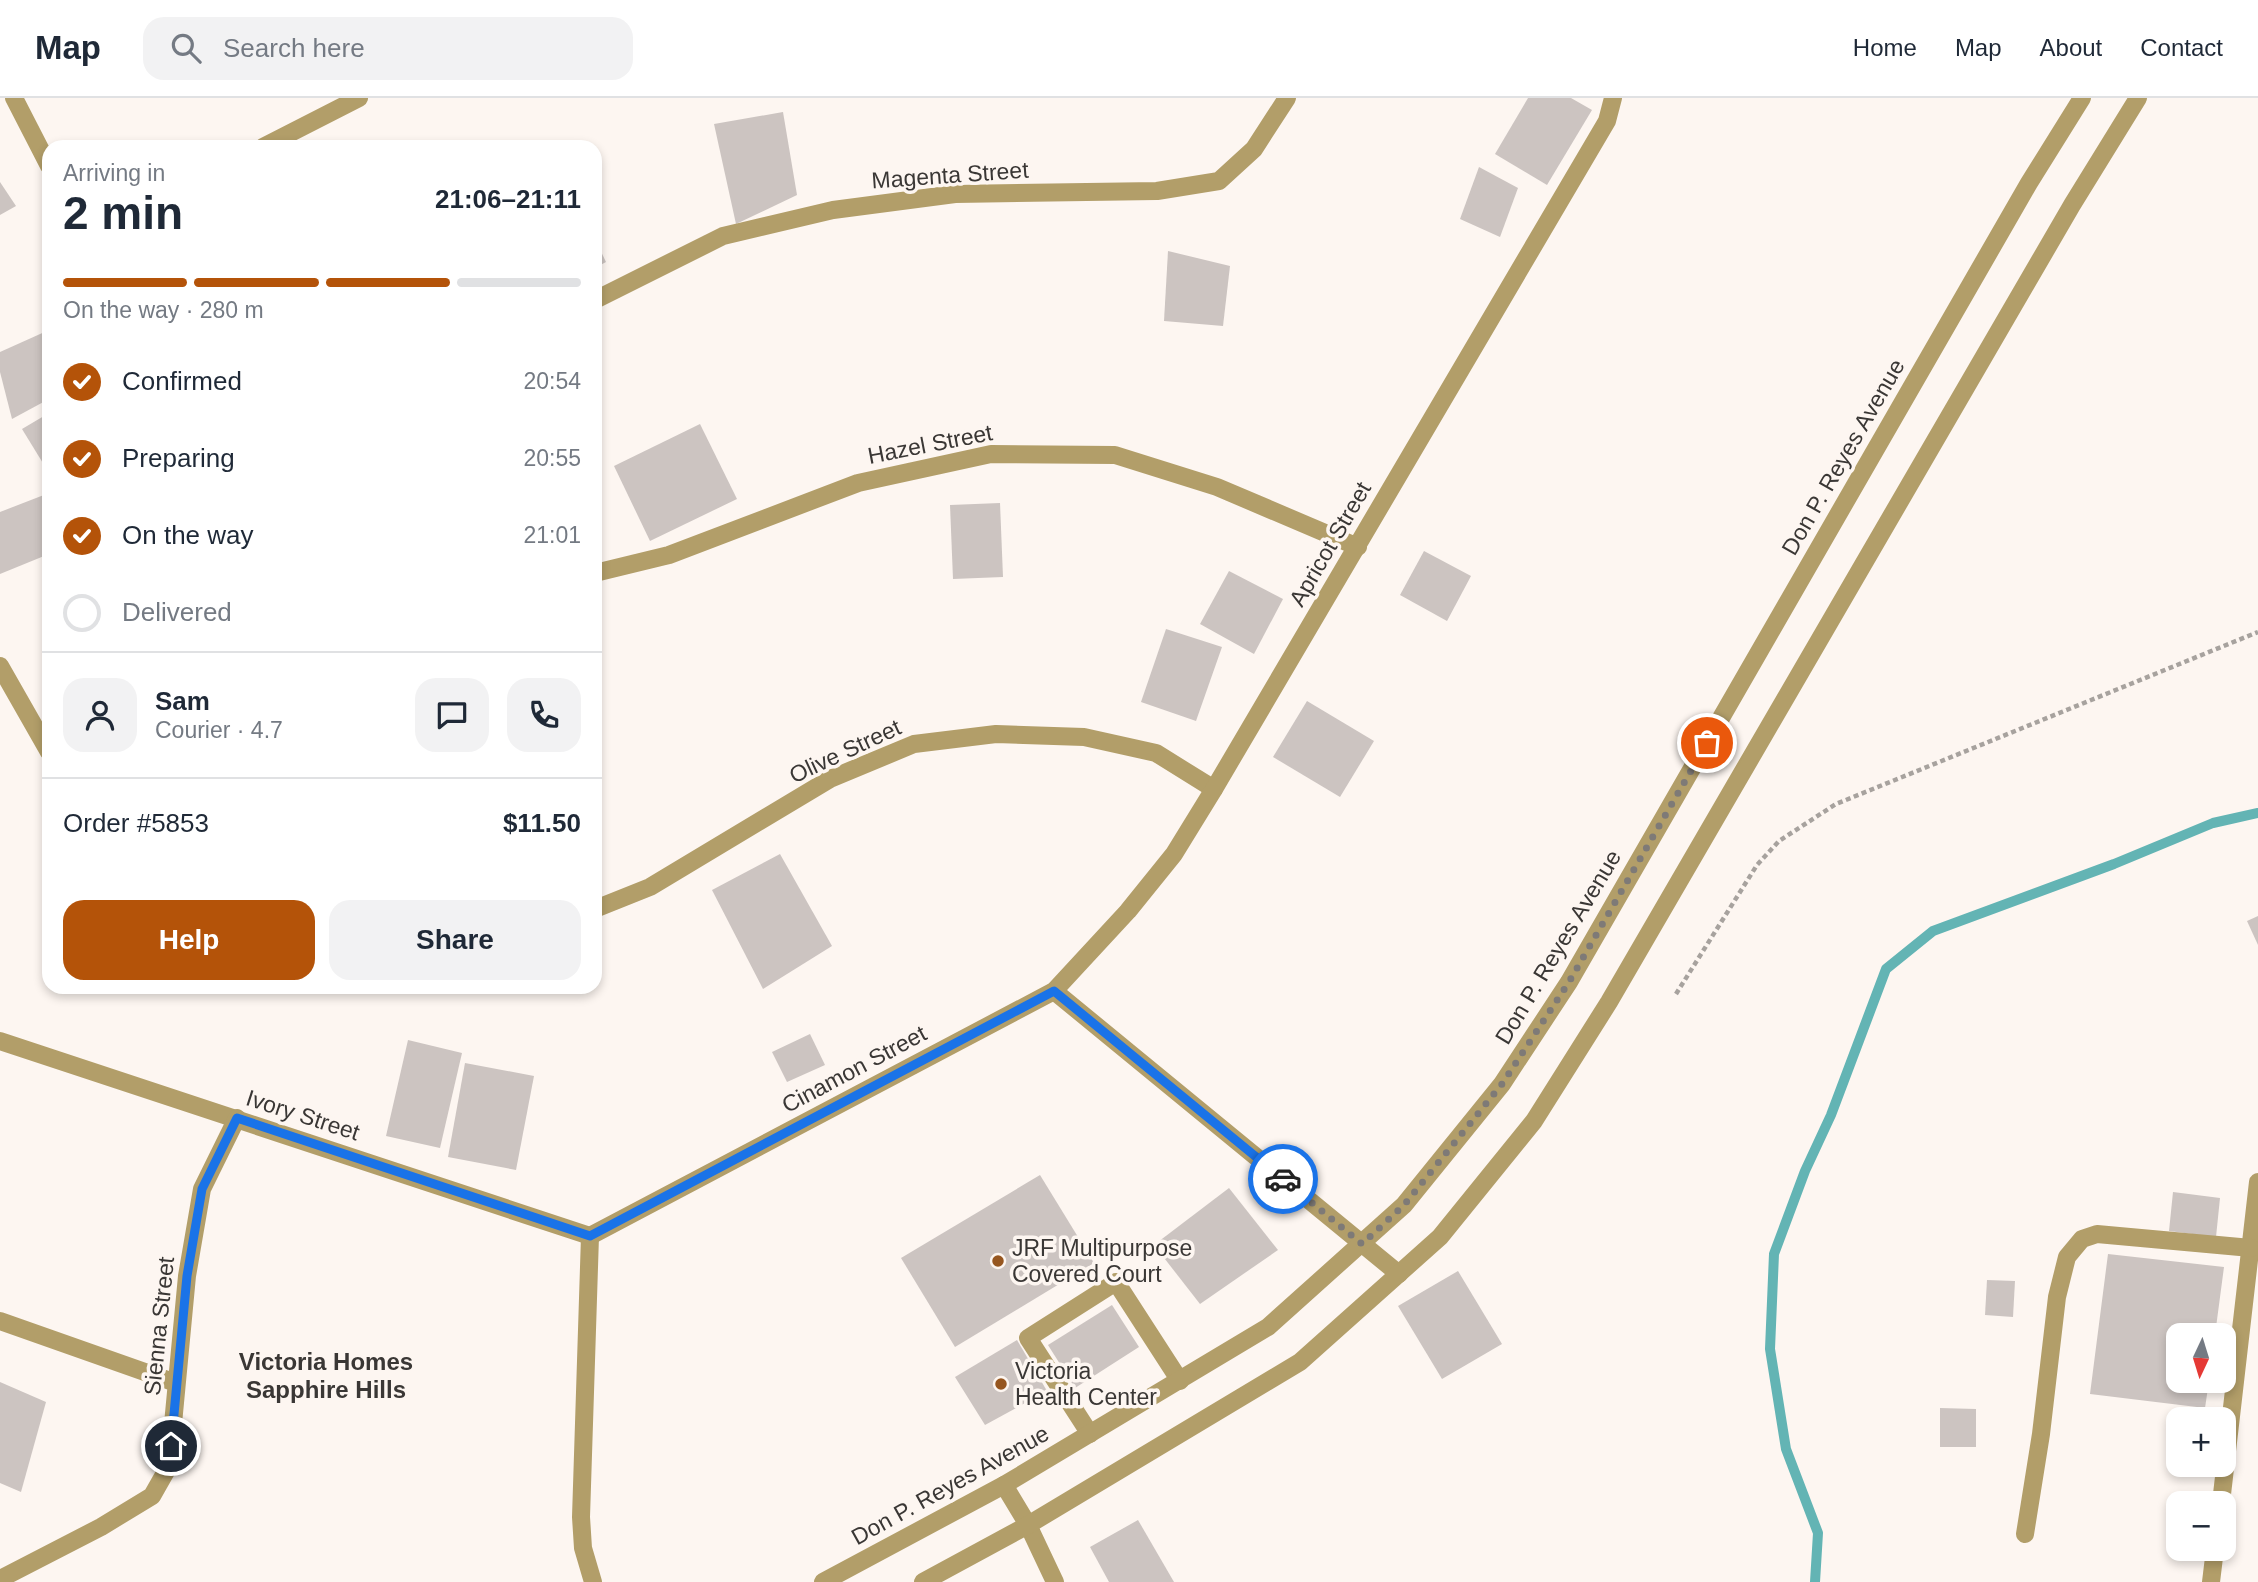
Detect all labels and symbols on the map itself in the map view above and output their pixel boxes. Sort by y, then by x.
street label: Magenta Street [871,157,1030,193]
street label: Don P. Reyes Avenue [1776,355,1910,559]
street label: Hazel Street [865,419,995,469]
street label: Apricot Street [1284,477,1376,611]
pin [1677,713,1737,773]
street label: Olive Street [785,714,905,788]
street label: Don P. Reyes Avenue [1490,845,1626,1049]
street label: Cinamon Street [777,1020,931,1118]
street label: Ivory Street [243,1084,364,1146]
courier [1248,1144,1318,1214]
place label: JRF Multipurpose Covered Court [1012,1235,1192,1287]
marker: JRF Multipurpose Covered Court [990,1253,1006,1269]
street label: Sienna Street [139,1255,179,1397]
north arrow [2166,1323,2236,1393]
district label: Victoria Homes Sapphire Hills [239,1348,413,1403]
place label: Victoria Health Center [1015,1358,1157,1410]
marker: Victoria Health Center [993,1376,1009,1392]
pin [141,1416,201,1476]
street label: Don P. Reyes Avenue [847,1420,1053,1550]

